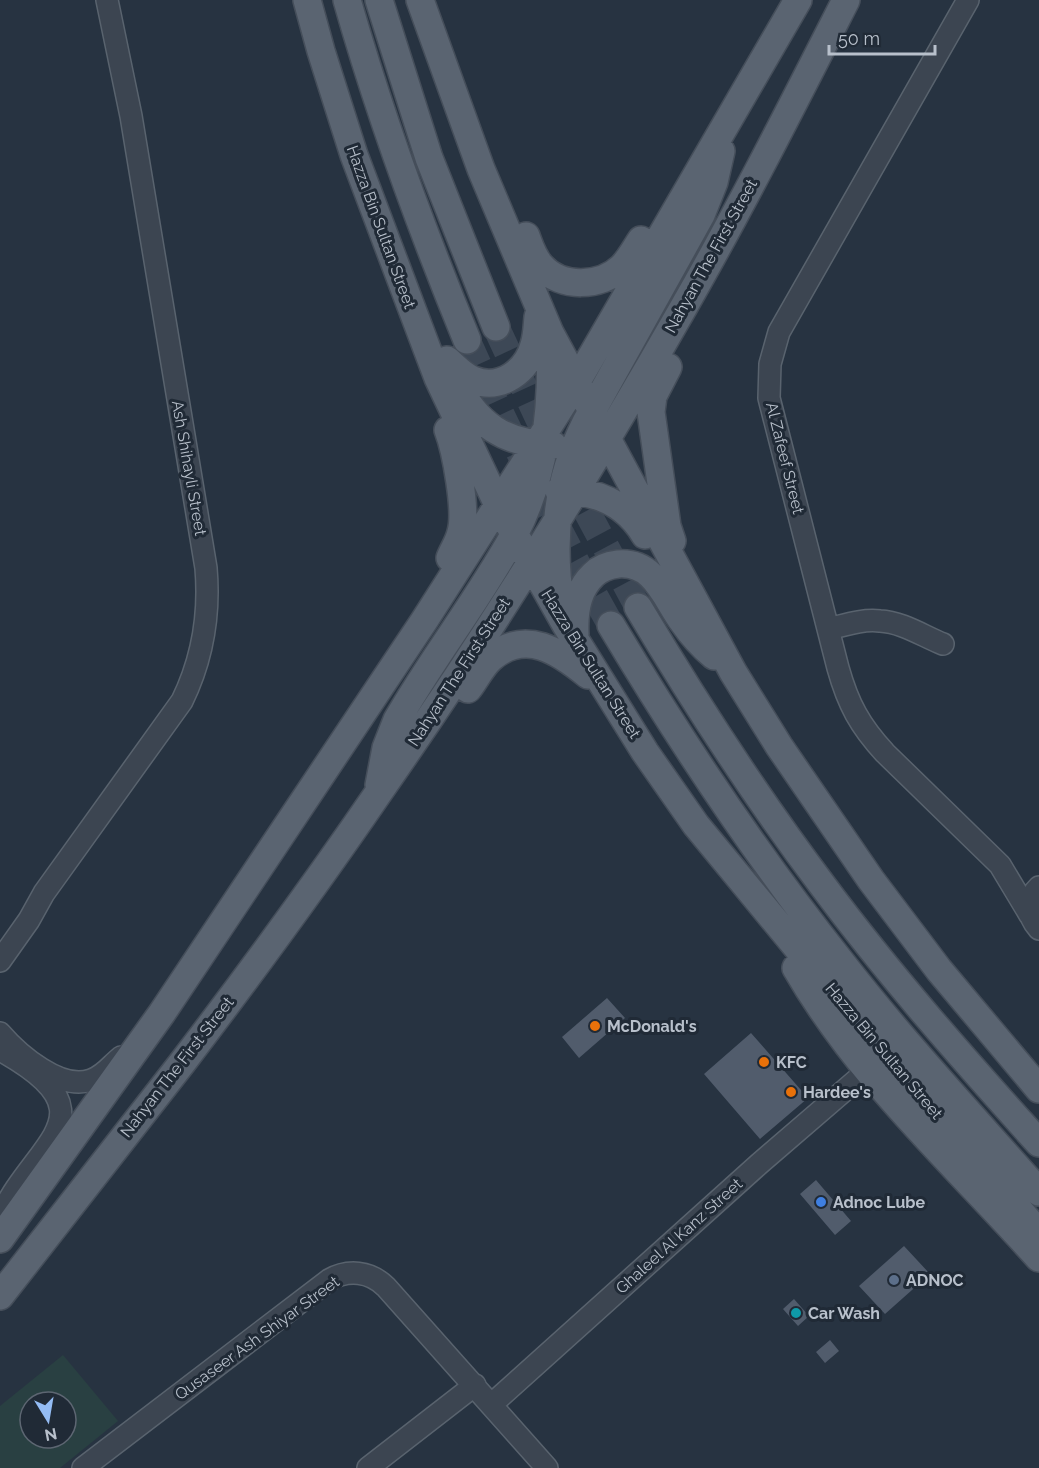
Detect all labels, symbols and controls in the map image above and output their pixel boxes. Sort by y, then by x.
scale bar [829,18,936,56]
text: 50 m [838,28,880,49]
street label: Hazza Bin Sultan Street [343,143,420,312]
street label: Nahyan The First Street [661,175,762,336]
street label: Ash Shihayli Street [168,399,210,538]
street label: Al Zafeef Street [762,400,808,516]
street label: Hazza Bin Sultan Street [537,586,645,742]
street label: Nahyan The First Street [404,594,514,750]
street label: Hazza Bin Sultan Street [821,979,947,1123]
street label: Nahyan The First Street [116,993,238,1141]
place label: McDonald's [607,1017,697,1036]
marker: McDonald's [588,1019,602,1033]
place label: KFC [776,1053,807,1072]
marker: KFC [757,1055,771,1069]
place label: Hardee's [803,1083,871,1102]
marker: Hardee's [784,1085,798,1099]
street label: Ghaleel Al Kanz Street [612,1174,747,1298]
place label: Adnoc Lube [833,1193,925,1212]
marker: Adnoc Lube [814,1195,828,1209]
place label: ADNOC [906,1271,964,1290]
street label: Qusaseer Ash Shiyar Street [171,1272,343,1404]
marker: ADNOC [887,1273,901,1287]
place label: Car Wash [808,1304,880,1323]
marker: Car Wash [789,1306,803,1320]
north arrow [18,1390,78,1450]
text: N [43,1424,59,1445]

